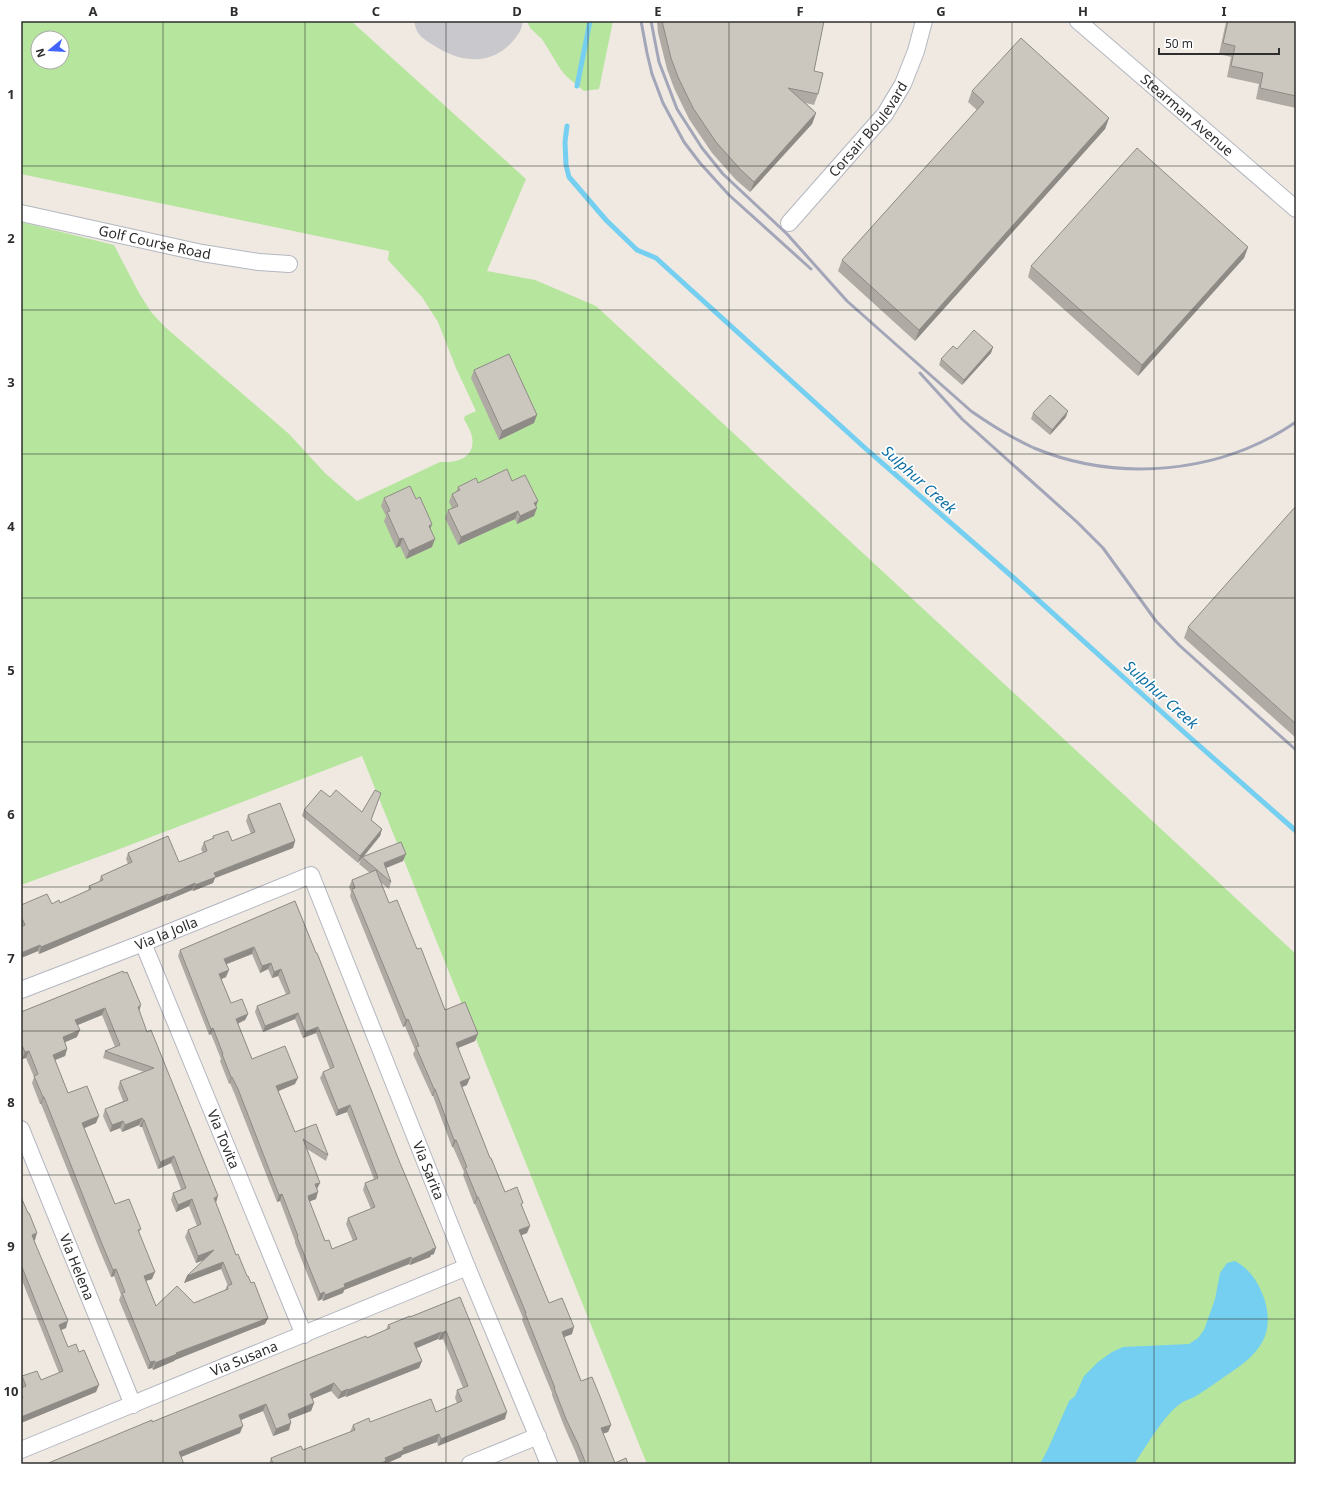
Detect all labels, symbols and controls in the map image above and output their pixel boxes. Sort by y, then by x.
text: A [89,2,98,20]
text: B [230,2,238,20]
text: C [372,2,380,20]
text: D [512,2,522,20]
text: E [654,2,662,20]
text: F [796,2,804,20]
text: G [936,2,946,20]
text: H [1078,2,1088,20]
text: I [1221,2,1227,20]
north arrow [30,30,70,70]
scale bar [1159,30,1279,56]
text: 50 m [1165,35,1193,52]
text: N [31,47,49,60]
street label: Stearman Avenue [1137,69,1238,160]
street label: Corsair Boulevard [824,78,911,181]
text: 1 [7,85,15,103]
street label: Golf Course Road [97,220,212,263]
text: 2 [7,229,15,247]
text: 3 [7,373,15,391]
water label: Sulphur Creek [878,441,961,518]
text: 4 [7,517,15,535]
water label: Sulphur Creek [1120,656,1203,733]
text: 5 [7,661,15,679]
text: 6 [7,805,15,823]
street label: Via la Jolla [132,912,200,954]
text: 7 [7,949,15,967]
text: 8 [7,1093,15,1111]
street label: Via Tovita [203,1107,245,1171]
street label: Via Sarita [409,1138,449,1202]
street label: Via Helena [56,1231,99,1303]
text: 9 [7,1237,15,1255]
street label: Via Susana [207,1336,280,1380]
text: 10 [4,1382,18,1400]

